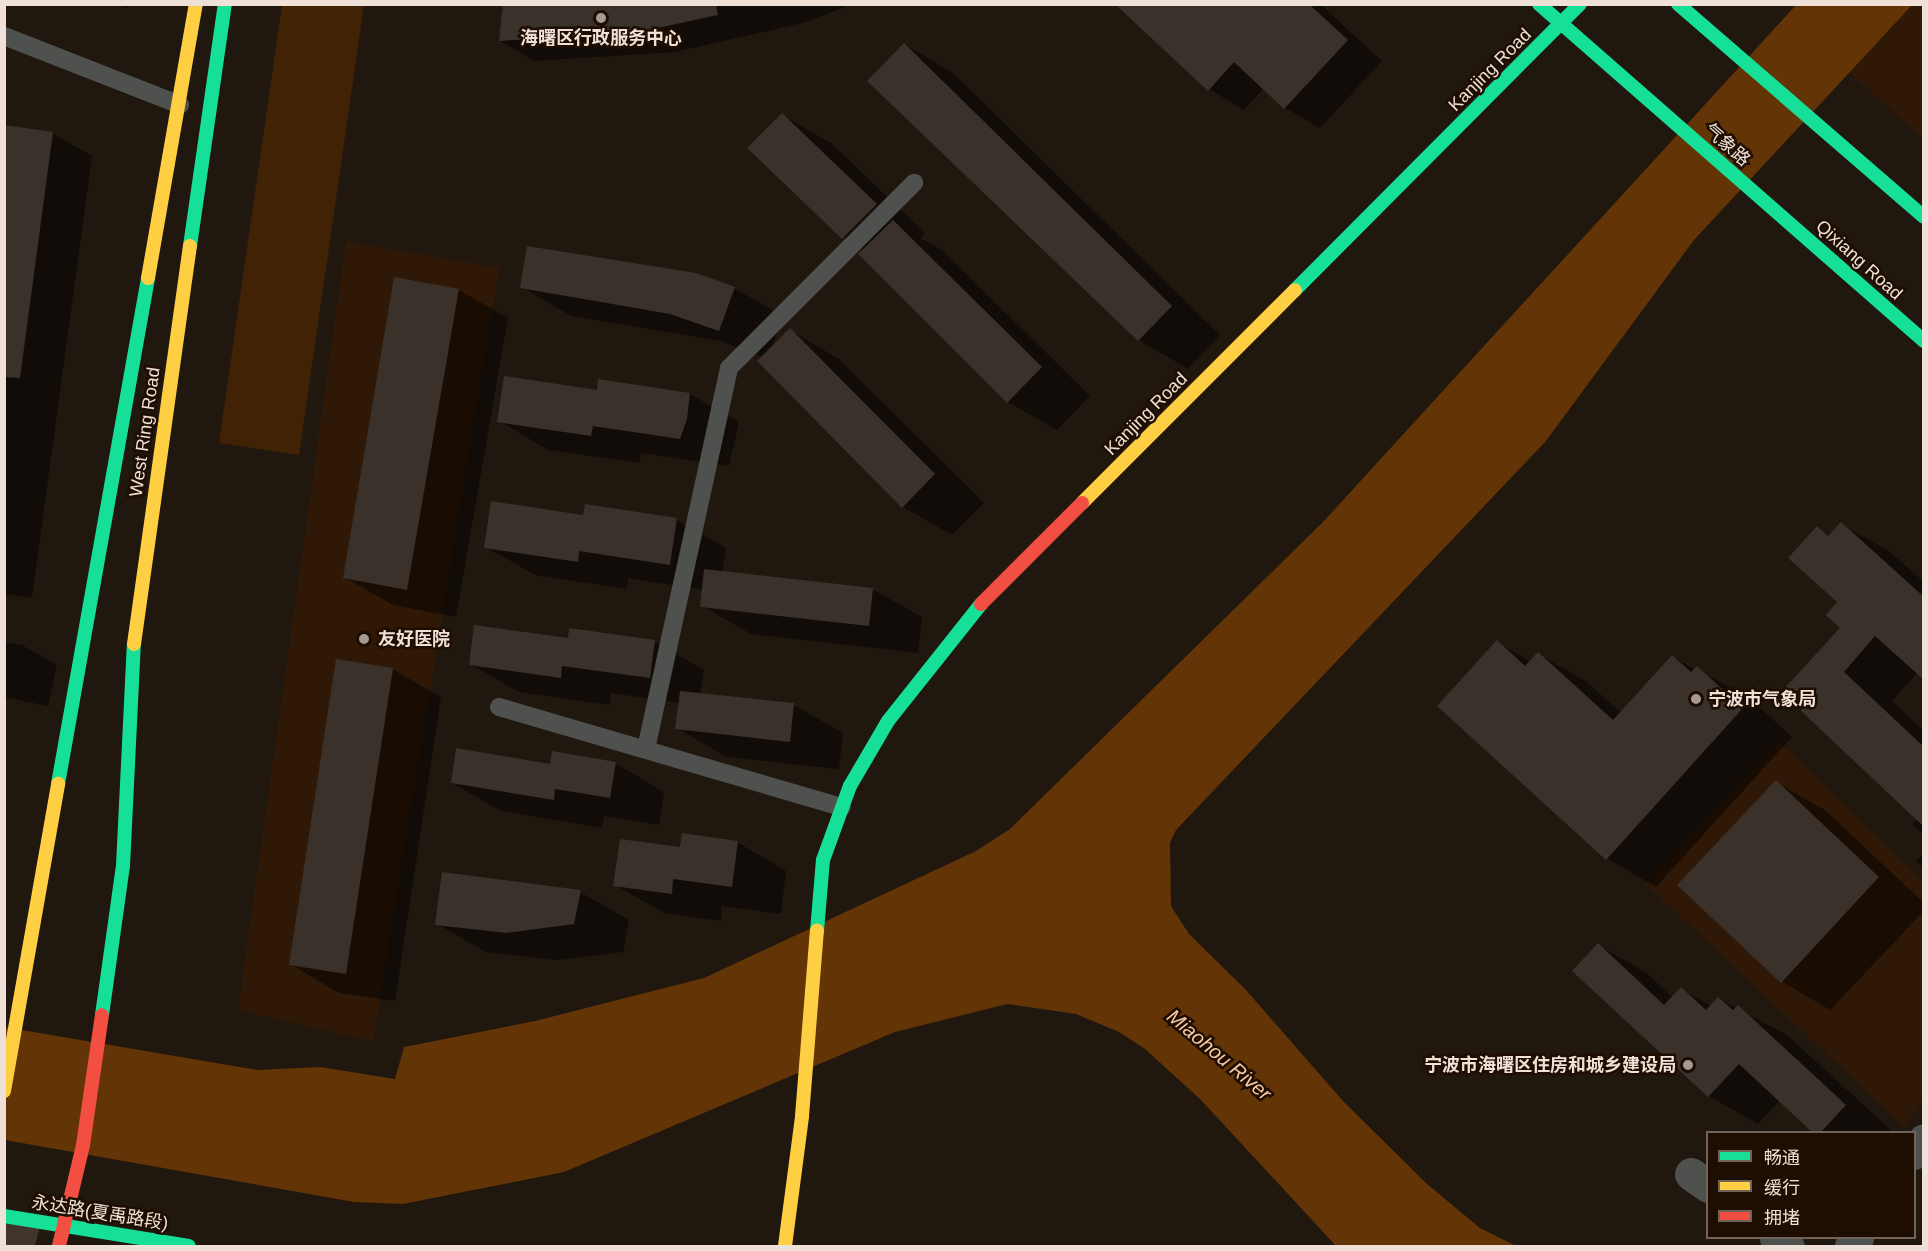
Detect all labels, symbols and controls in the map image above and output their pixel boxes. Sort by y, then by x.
marker: 海曙区行政服务中心 [594,11,608,25]
street label: Kanjing Road [1444,24,1536,116]
place label: 海曙区行政服务中心 [520,27,682,49]
street label: 气象路 [1700,119,1754,171]
street label: Qixiang Road [1811,215,1907,305]
street label: West Ring Road [125,366,165,498]
street label: Kanjing Road [1100,368,1192,460]
place label: 友好医院 [378,628,450,650]
marker: 友好医院 [355,630,373,648]
place label: 宁波市气象局 [1708,688,1816,710]
marker: 宁波市气象局 [1689,692,1703,706]
water label: Miaohou River [1162,1004,1276,1106]
place label: 宁波市海曙区住房和城乡建设局 [1424,1054,1676,1076]
marker: 宁波市海曙区住房和城乡建设局 [1681,1058,1695,1072]
legend [1706,1131,1916,1239]
text: 畅通 [1764,1148,1800,1168]
text: 缓行 [1764,1178,1800,1198]
street label: 永达路(夏禹路段) [30,1192,170,1234]
text: 拥堵 [1764,1208,1800,1228]

